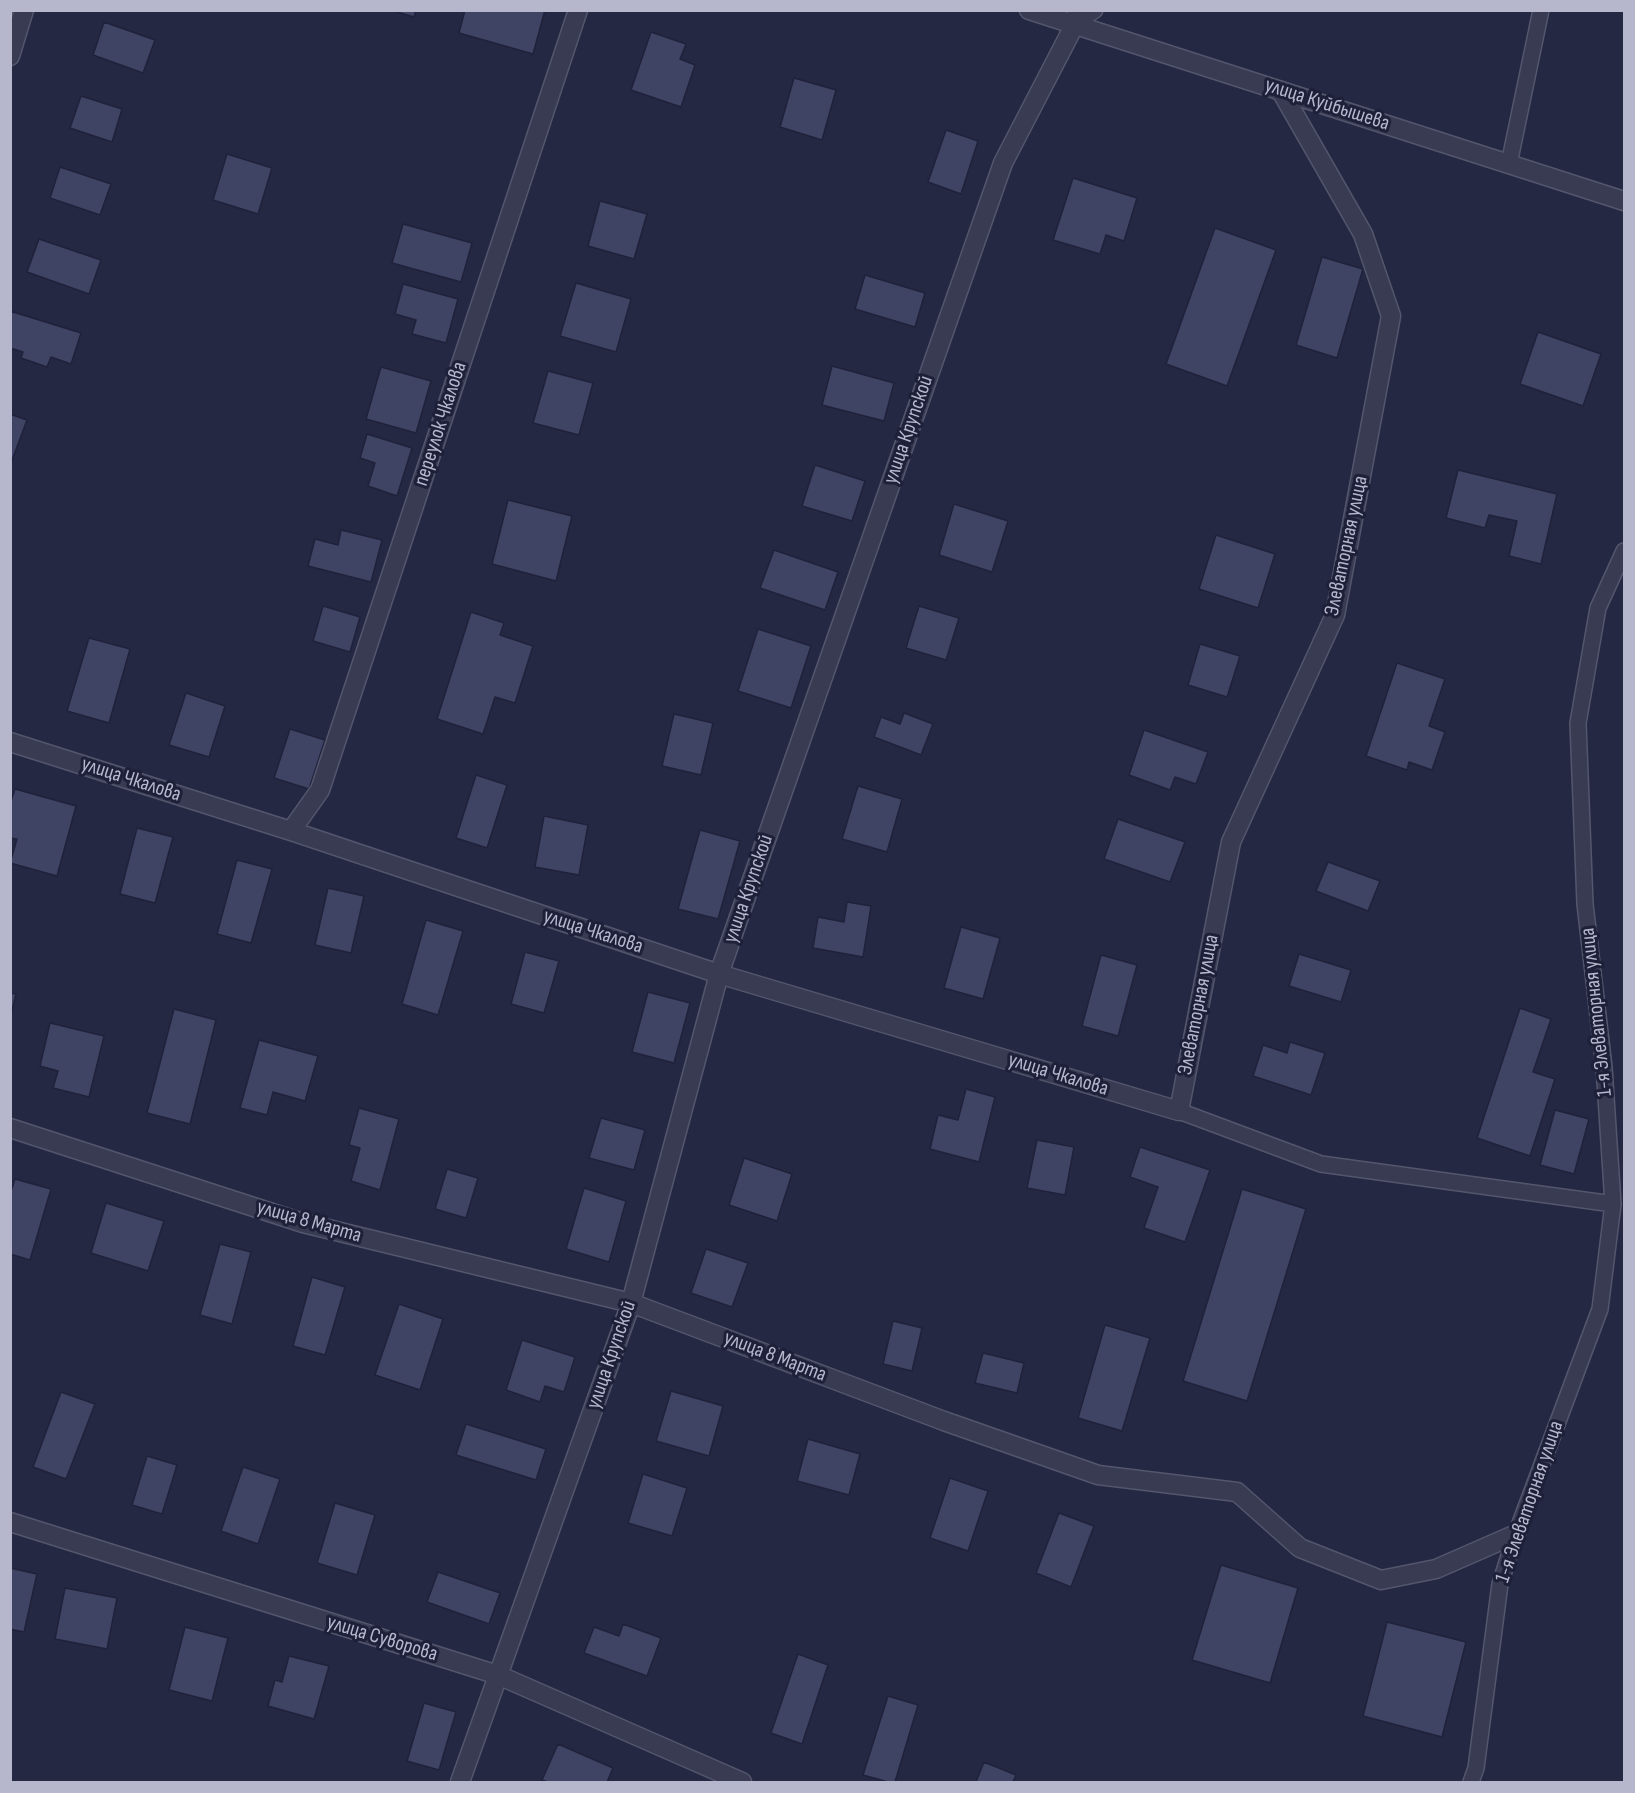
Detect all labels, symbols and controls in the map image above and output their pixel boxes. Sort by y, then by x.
street label: улица Куйбышева [1261,73,1393,137]
street label: переулок Чкалова [409,359,473,489]
street label: улица Крупской [879,373,939,487]
street label: Элеваторная улица [1320,474,1374,618]
street label: улица Чкалова [78,752,184,808]
street label: улица Крупской [719,832,779,946]
street label: улица Чкалова [540,904,646,960]
street label: 1-я Элеваторная улица [1576,926,1618,1098]
street label: Элеваторная улица [1173,933,1225,1077]
street label: улица Чкалова [1005,1048,1111,1102]
street label: улица 8 Марта [254,1195,364,1249]
street label: улица Крупской [582,1298,642,1412]
street label: улица 8 Марта [720,1326,830,1388]
street label: 1-я Элеваторная улица [1491,1418,1569,1586]
street label: улица Суворова [324,1610,440,1668]

